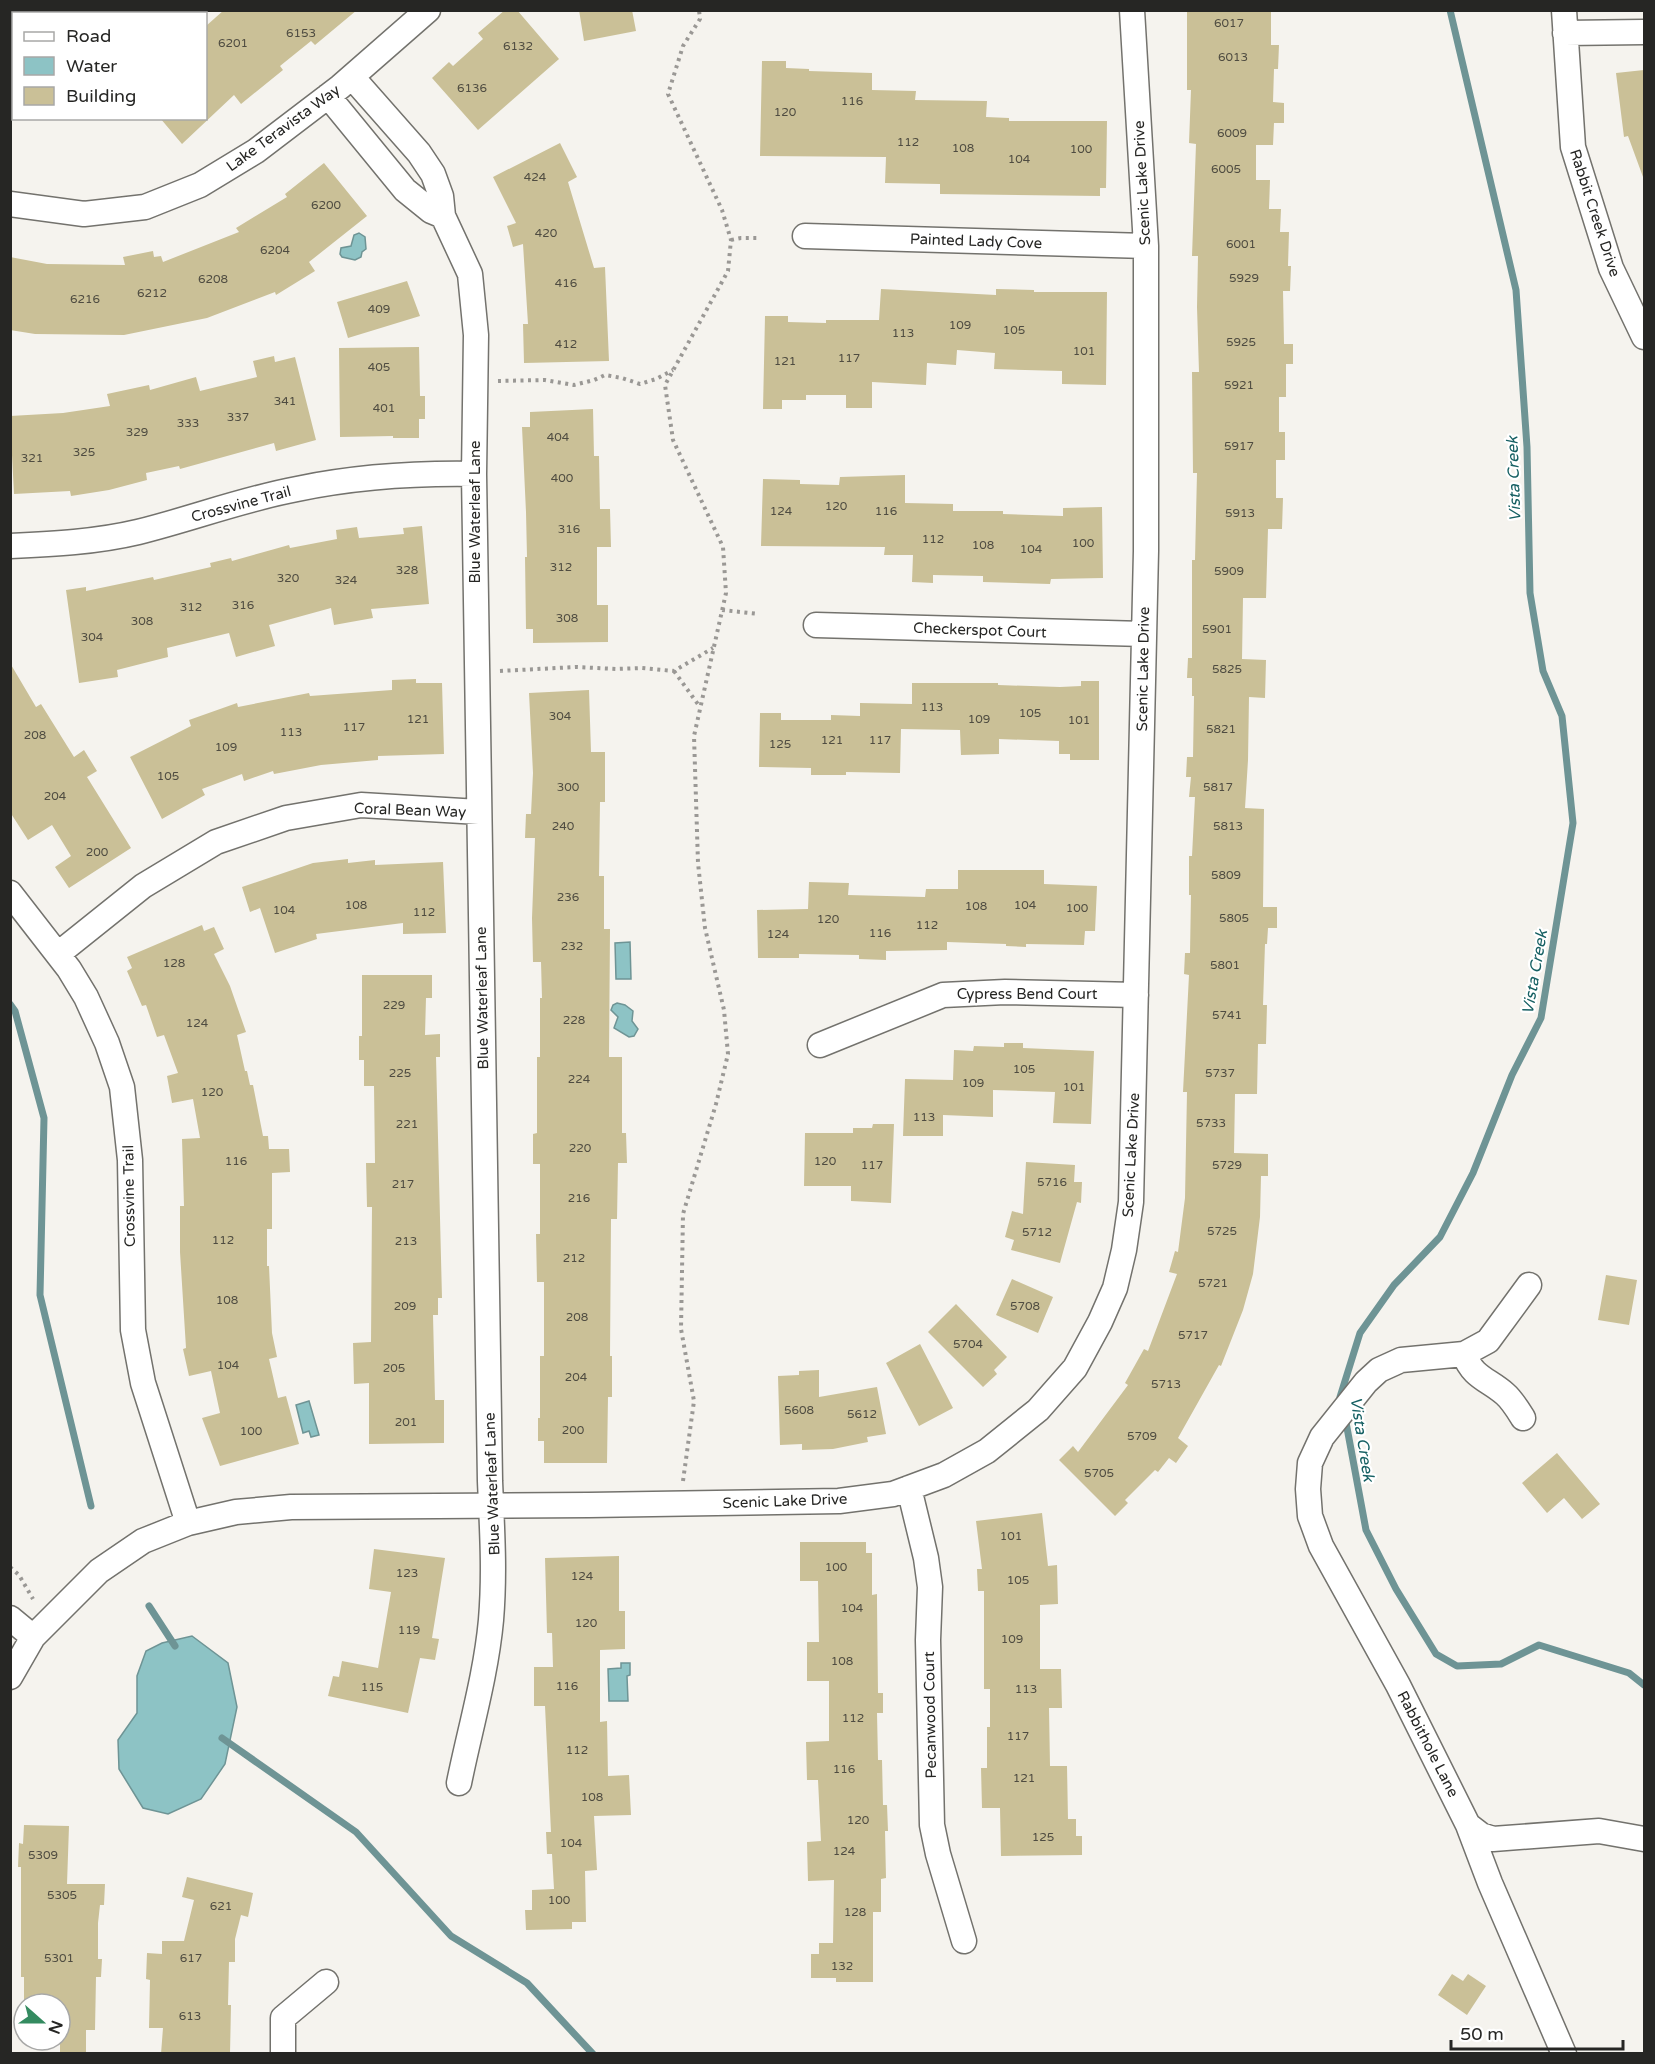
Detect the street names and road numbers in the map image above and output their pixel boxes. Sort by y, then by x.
street label: Lake Teravista Way [223,81,343,175]
street label: Scenic Lake Drive [1130,120,1154,246]
street label: Rabbit Creek Drive [1566,147,1624,279]
street label: Painted Lady Cove [910,230,1042,252]
street label: Blue Waterleaf Lane [466,440,484,584]
street label: Crossvine Trail [189,482,293,526]
street label: Scenic Lake Drive [1133,606,1153,732]
street label: Checkerspot Court [913,619,1047,641]
street label: Coral Bean Way [354,799,466,821]
street label: Blue Waterleaf Lane [472,926,492,1070]
street label: Cypress Bend Court [957,985,1098,1003]
street label: Scenic Lake Drive [1119,1092,1143,1218]
street label: Crossvine Trail [119,1145,139,1247]
street label: Blue Waterleaf Lane [481,1412,503,1556]
street label: Scenic Lake Drive [722,1490,848,1512]
street label: Pecanwood Court [920,1651,940,1779]
street label: Rabbithole Lane [1394,1688,1462,1800]

